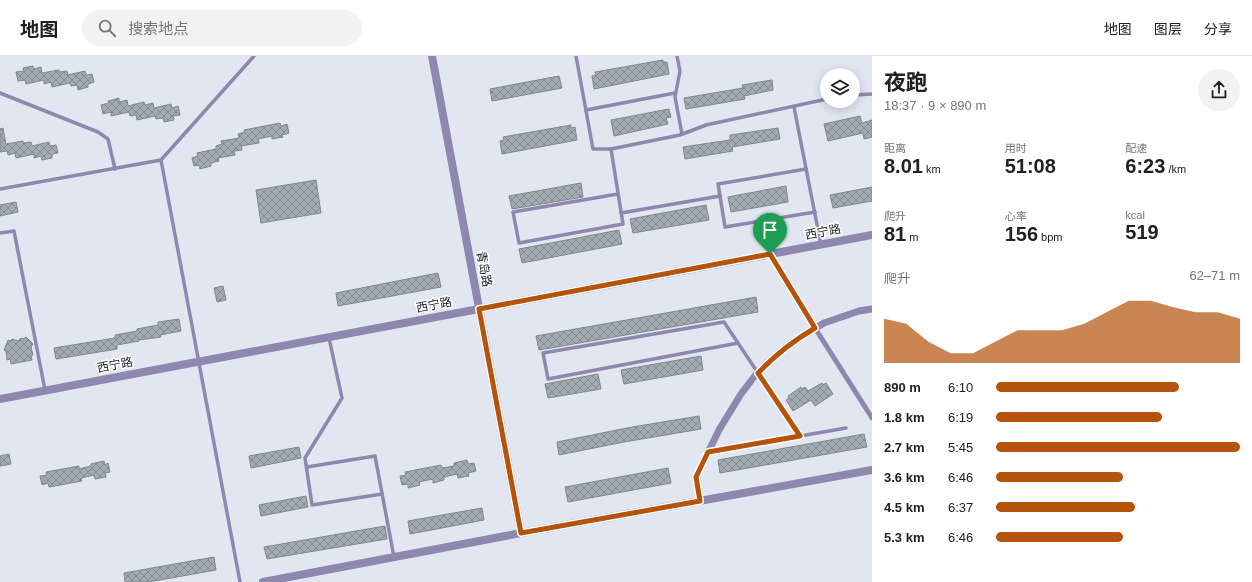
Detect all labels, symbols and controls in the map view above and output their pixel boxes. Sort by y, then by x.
search box [82,10,362,46]
icon: search [96,17,118,39]
text: 地图 [20,19,58,40]
text: 搜索地点 [128,20,188,37]
text: 地图 [1104,21,1132,37]
text: 图层 [1154,21,1182,37]
text: 分享 [1204,21,1232,37]
map controls [820,68,860,108]
button: layers [820,68,860,108]
button: share [1198,69,1240,111]
text: 夜跑 [884,70,928,95]
text: 18:37 · 9 × 890 m [884,98,986,113]
text: 距离 [884,142,906,154]
text: 用时 [1005,142,1027,154]
text: 配速 [1125,142,1147,154]
text: 8.01 [884,155,923,177]
text: 51:08 [1005,155,1056,177]
text: 6:23 [1125,155,1165,177]
text: km [923,163,941,175]
text: /km [1165,163,1186,175]
text: kcal [1125,209,1145,221]
text: 爬升 [884,210,906,222]
text: 心率 [1005,210,1027,222]
pin [753,213,787,254]
icon: arrive [759,219,781,241]
text: 519 [1125,221,1159,243]
street label: 西宁路 [804,222,842,242]
text: 81 [884,223,906,245]
text: 156 [1005,223,1038,245]
text: m [906,231,918,243]
text: bpm [1038,231,1063,243]
street label: 青岛路 [474,250,494,288]
text: 62–71 m [1189,268,1240,283]
text: 爬升 [884,271,910,286]
street label: 西宁路 [415,295,453,315]
street label: 西宁路 [96,355,134,375]
text: 890 m [884,380,921,395]
text: 6:10 [948,380,973,395]
text: 1.8 km [884,410,924,425]
text: 6:19 [948,410,973,425]
text: 2.7 km [884,440,924,455]
text: 5:45 [948,440,973,455]
text: 3.6 km [884,470,924,485]
text: 6:46 [948,470,973,485]
text: 4.5 km [884,500,924,515]
text: 6:37 [948,500,973,515]
text: 5.3 km [884,530,924,545]
text: 6:46 [948,530,973,545]

